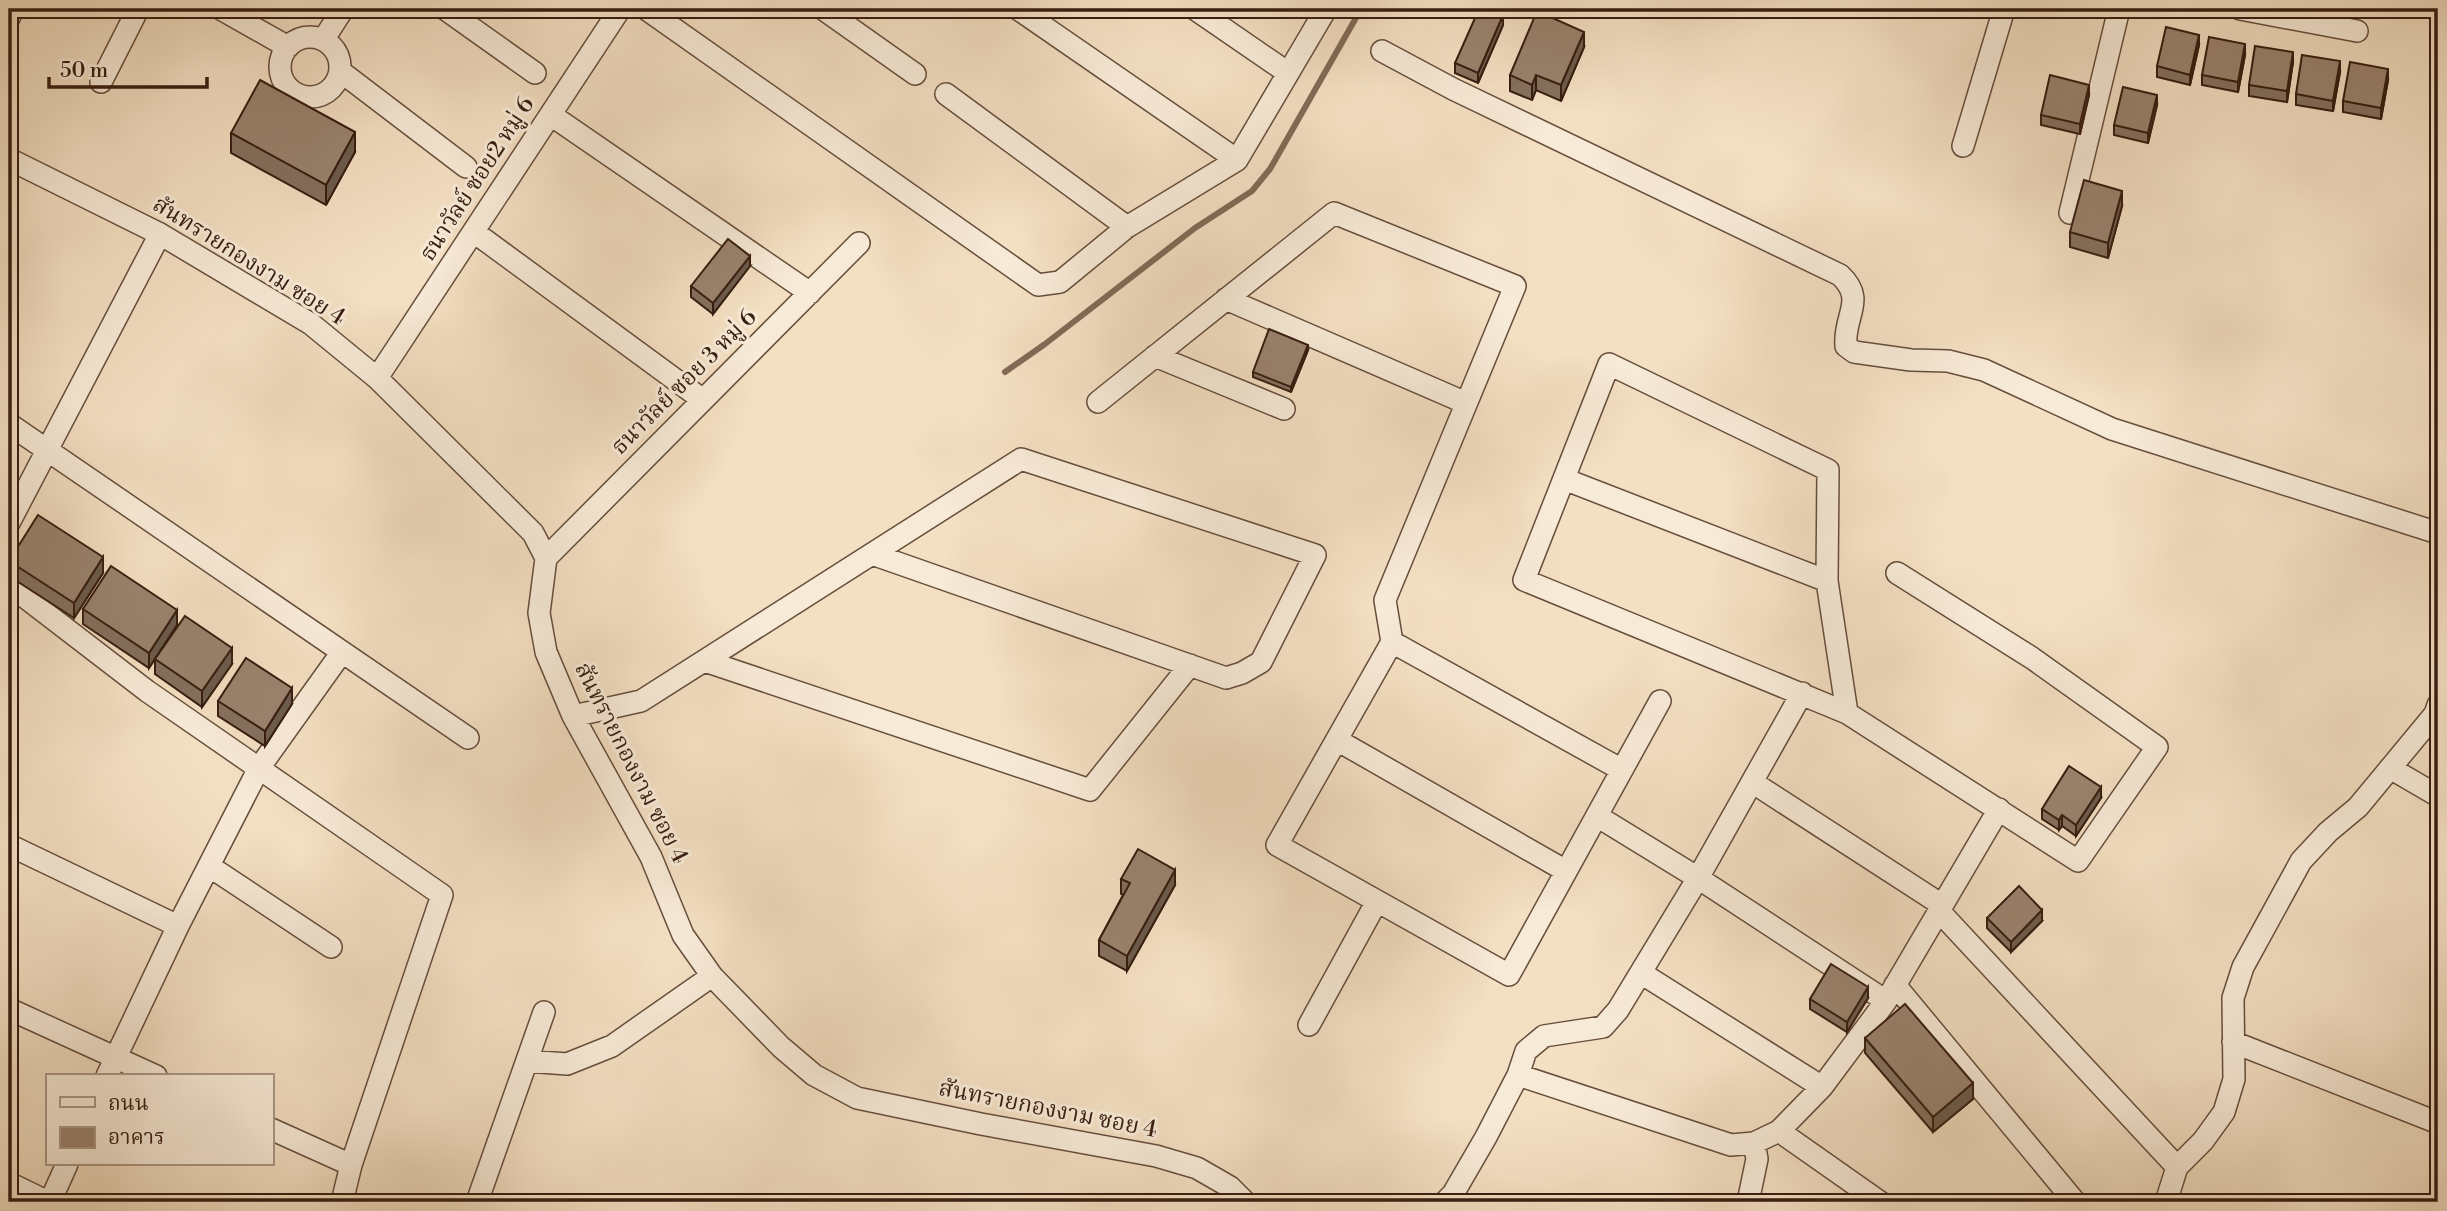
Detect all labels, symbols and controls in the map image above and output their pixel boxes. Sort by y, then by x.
scale bar [49,46,206,90]
text: 50 m [60,58,108,84]
street label: ธนาวัลย์ ซอย2 หมู่ 6 [414,92,540,266]
street label: สันทรายกองงาม ซอย 4 [148,190,350,332]
street label: ธนาวัลย์ ซอย 3 หมู่ 6 [605,303,763,461]
street label: สันทรายกองงาม ซอย 4 [568,658,694,868]
legend [46,1074,273,1166]
street label: สันทรายกองงาม ซอย 4 [936,1074,1160,1144]
text: ถนน [108,1091,149,1117]
text: อาคาร [108,1125,165,1151]

